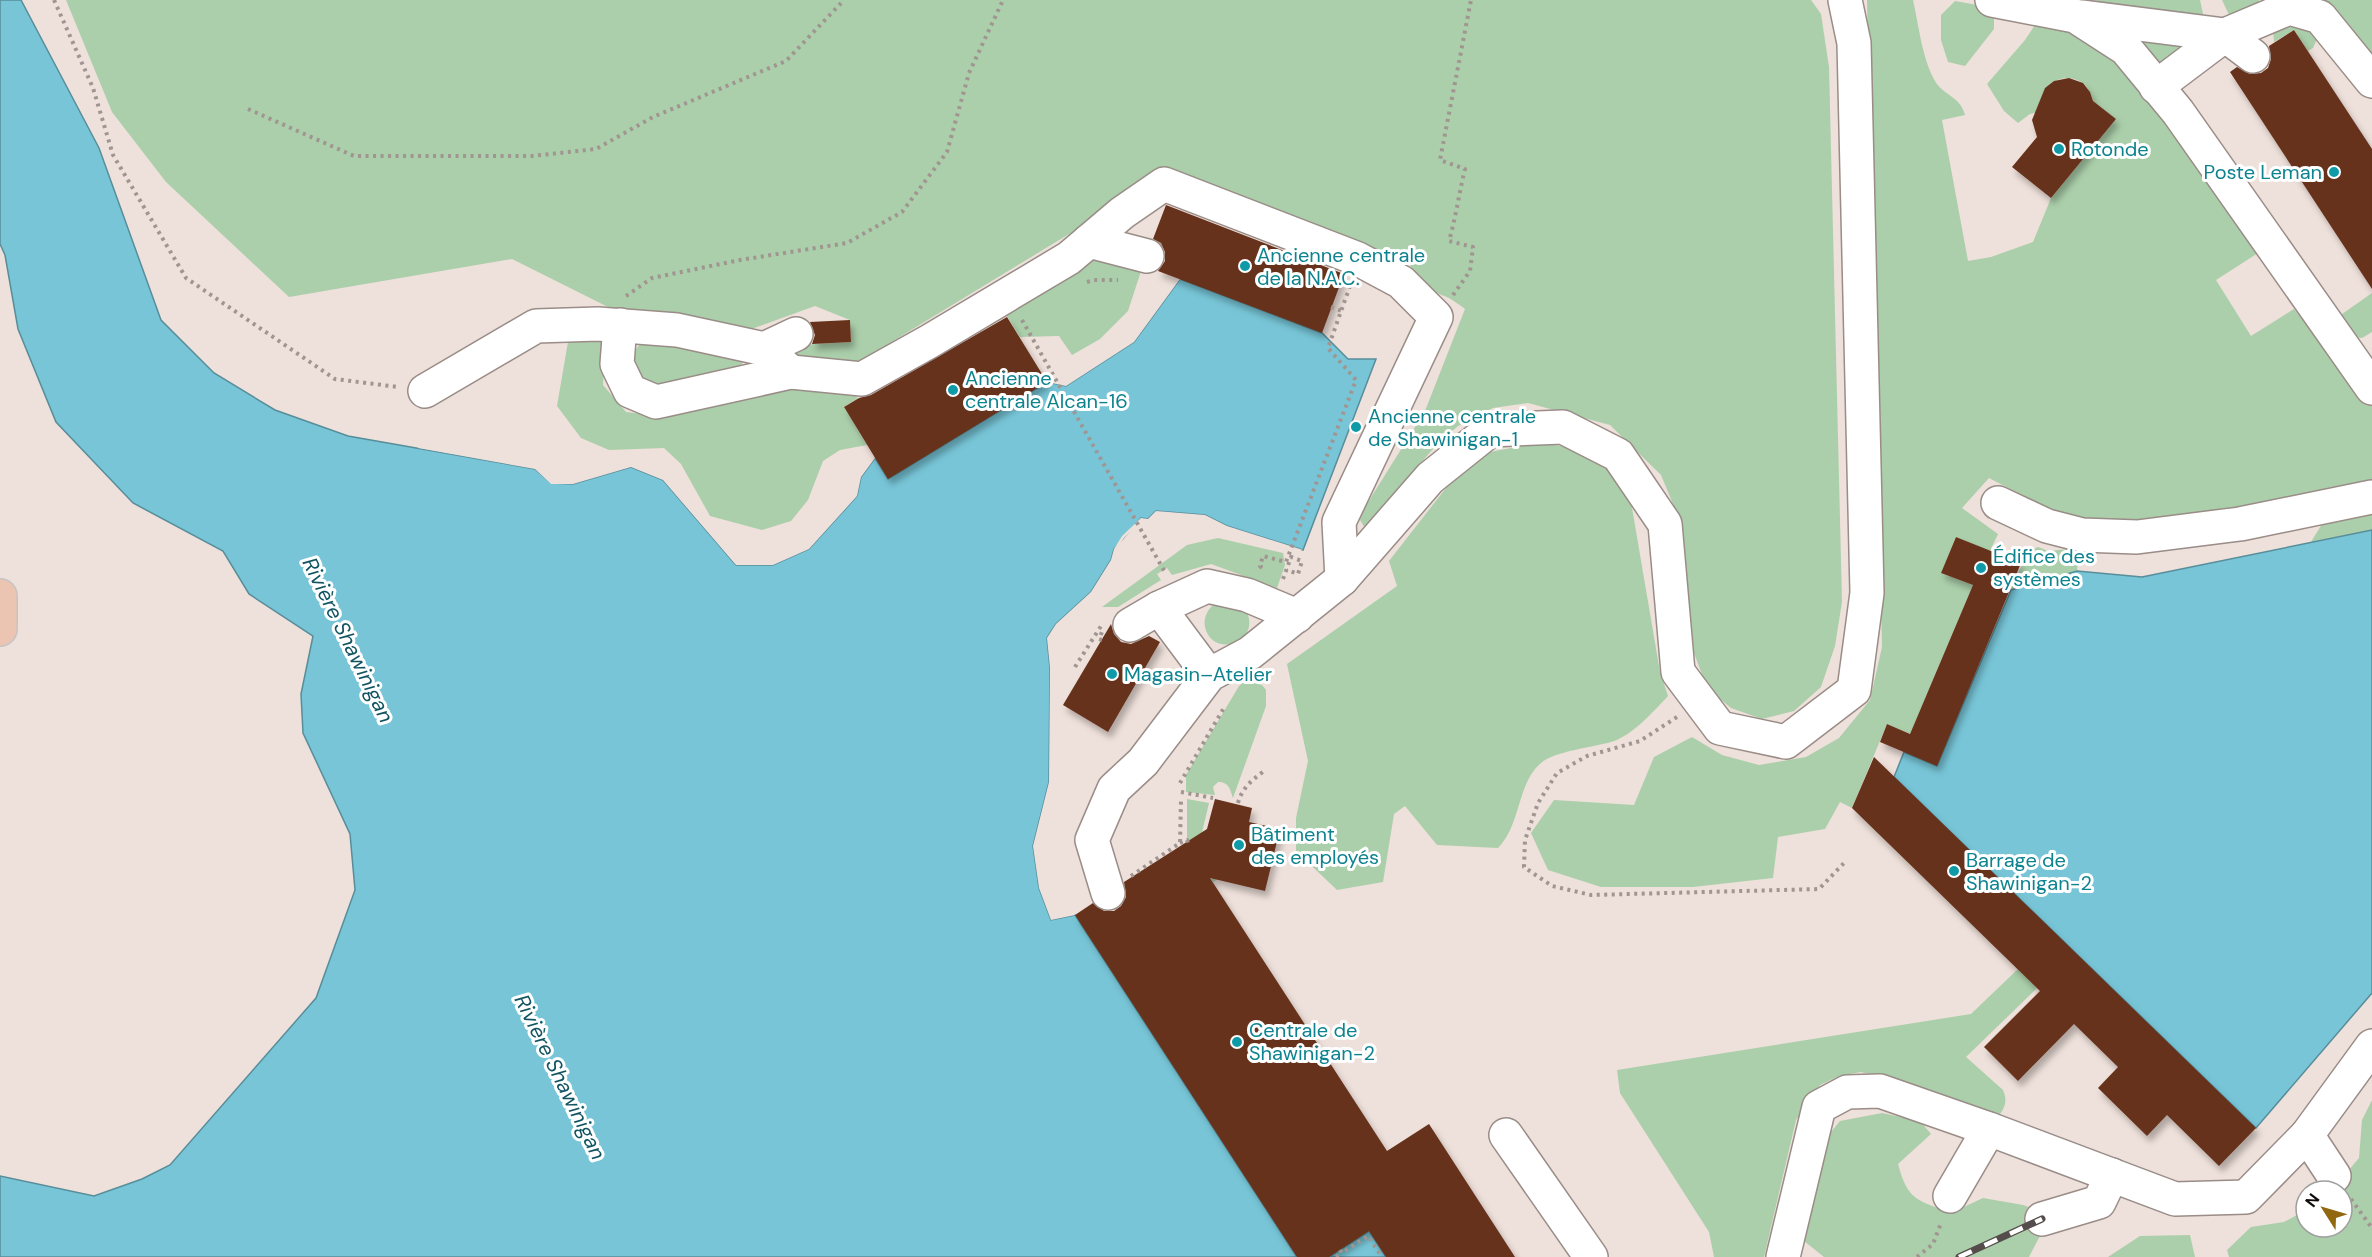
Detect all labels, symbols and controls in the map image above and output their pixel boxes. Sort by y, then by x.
place label: Rotonde [2071,136,2149,162]
marker: Rotonde [2052,142,2066,156]
place label: Poste Leman [2204,159,2322,185]
marker: Poste Leman [2327,165,2341,179]
place label: Ancienne centrale de la N.A.C. [1257,242,1425,291]
marker: Ancienne centrale de la N.A.C. [1238,259,1252,273]
place label: Ancienne centrale Alcan-16 [965,365,1128,414]
marker: Ancienne centrale Alcan-16 [946,383,960,397]
place label: Ancienne centrale de Shawinigan-1 [1368,403,1536,452]
marker: Ancienne centrale de Shawinigan-1 [1349,420,1363,434]
place label: Édifice des systèmes [1993,543,2095,592]
water label: Rivière Shawinigan [296,553,400,727]
marker: Édifice des systèmes [1974,561,1988,575]
place label: Magasin–Atelier [1124,661,1272,687]
marker: Magasin–Atelier [1105,667,1119,681]
place label: Bâtiment des employés [1251,821,1379,870]
marker: Bâtiment des employés [1232,838,1246,852]
place label: Barrage de Shawinigan-2 [1966,847,2092,896]
marker: Barrage de Shawinigan-2 [1947,864,1961,878]
water label: Rivière Shawinigan [508,990,612,1164]
place label: Centrale de Shawinigan-2 [1249,1017,1375,1066]
marker: Centrale de Shawinigan-2 [1230,1035,1244,1049]
north arrow [2294,1179,2354,1239]
text: N [2301,1189,2324,1211]

